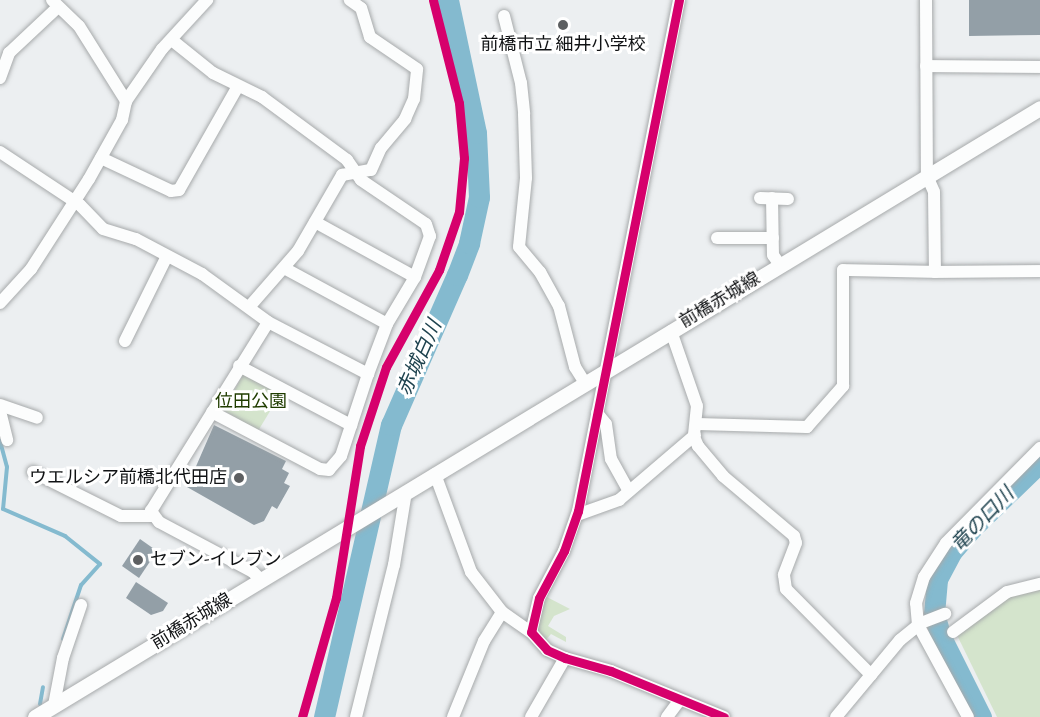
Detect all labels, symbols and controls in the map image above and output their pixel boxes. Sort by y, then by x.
marker: 前橋市立 細井小学校 [556,18,570,32]
place label: 前橋市立 細井小学校 [481,34,645,56]
street label: 前橋赤城線 [676,269,764,333]
water label: 赤城白川 [393,317,447,399]
park label: 位田公園 [215,391,287,413]
place label: ウエルシア前橋北代田店 [29,467,227,489]
marker: ウエルシア前橋北代田店 [232,471,246,485]
water label: 竜の口川 [947,483,1019,557]
place label: セブン-イレブン [150,549,282,571]
marker: セブン-イレブン [131,553,145,567]
street label: 前橋赤城線 [148,590,236,654]

